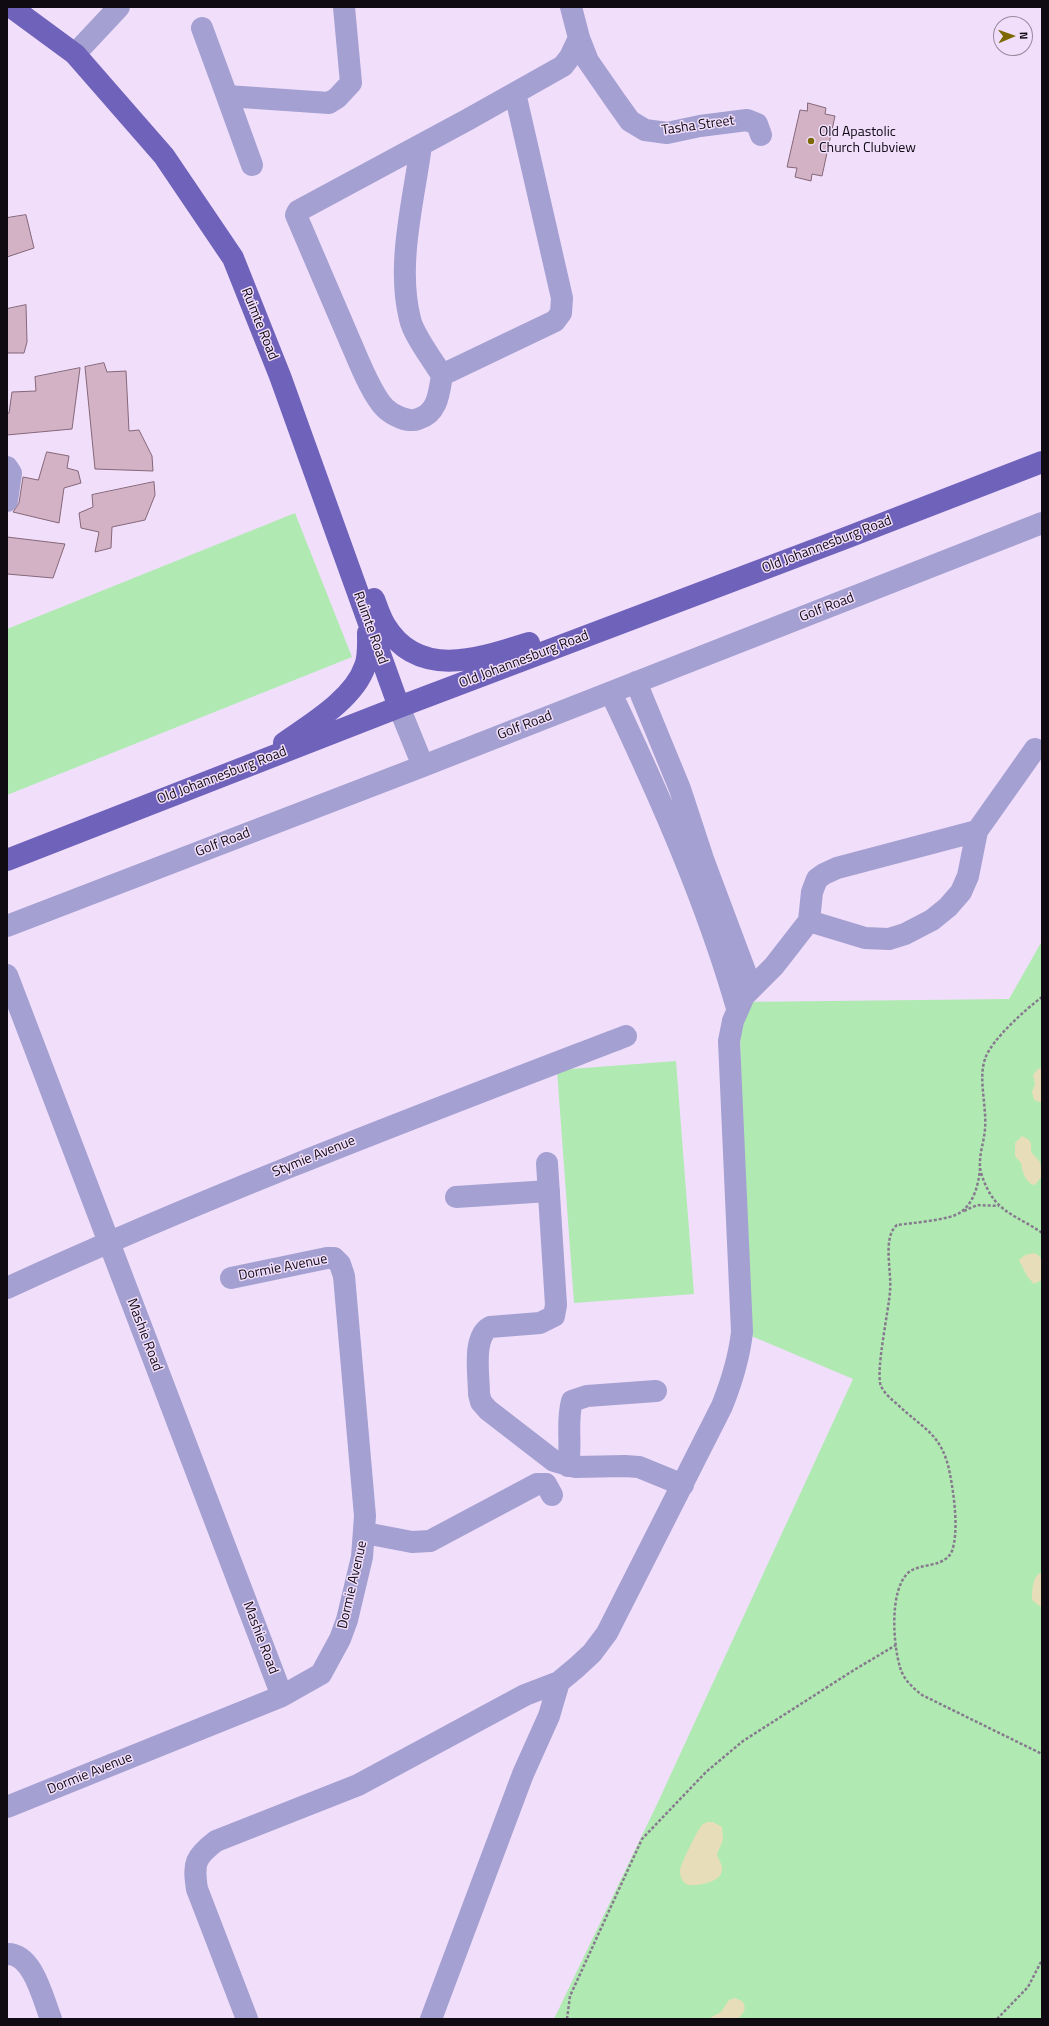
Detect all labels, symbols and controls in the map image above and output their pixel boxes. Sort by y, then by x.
north arrow [993,16,1033,56]
text: N [1016,32,1032,40]
street label: Tasha Street [661,113,735,139]
place label: Old Apastolic Church Clubview [819,125,916,158]
marker: Old Apastolic Church Clubview [806,136,816,146]
street label: Ruimte Road [237,286,281,362]
street label: Old Johannesburg Road [760,513,894,577]
street label: Ruimte Road [349,589,391,667]
street label: Golf Road [797,590,857,626]
street label: Old Johannesburg Road [457,628,591,692]
street label: Golf Road [495,708,555,744]
street label: Old Johannesburg Road [155,744,289,808]
street label: Golf Road [193,825,253,861]
street label: Stymie Avenue [270,1133,358,1181]
street label: Dormie Avenue [237,1251,329,1285]
street label: Mashie Road [122,1296,166,1374]
street label: Dormie Avenue [335,1539,371,1631]
street label: Mashie Road [238,1599,282,1677]
street label: Dormie Avenue [45,1749,135,1799]

